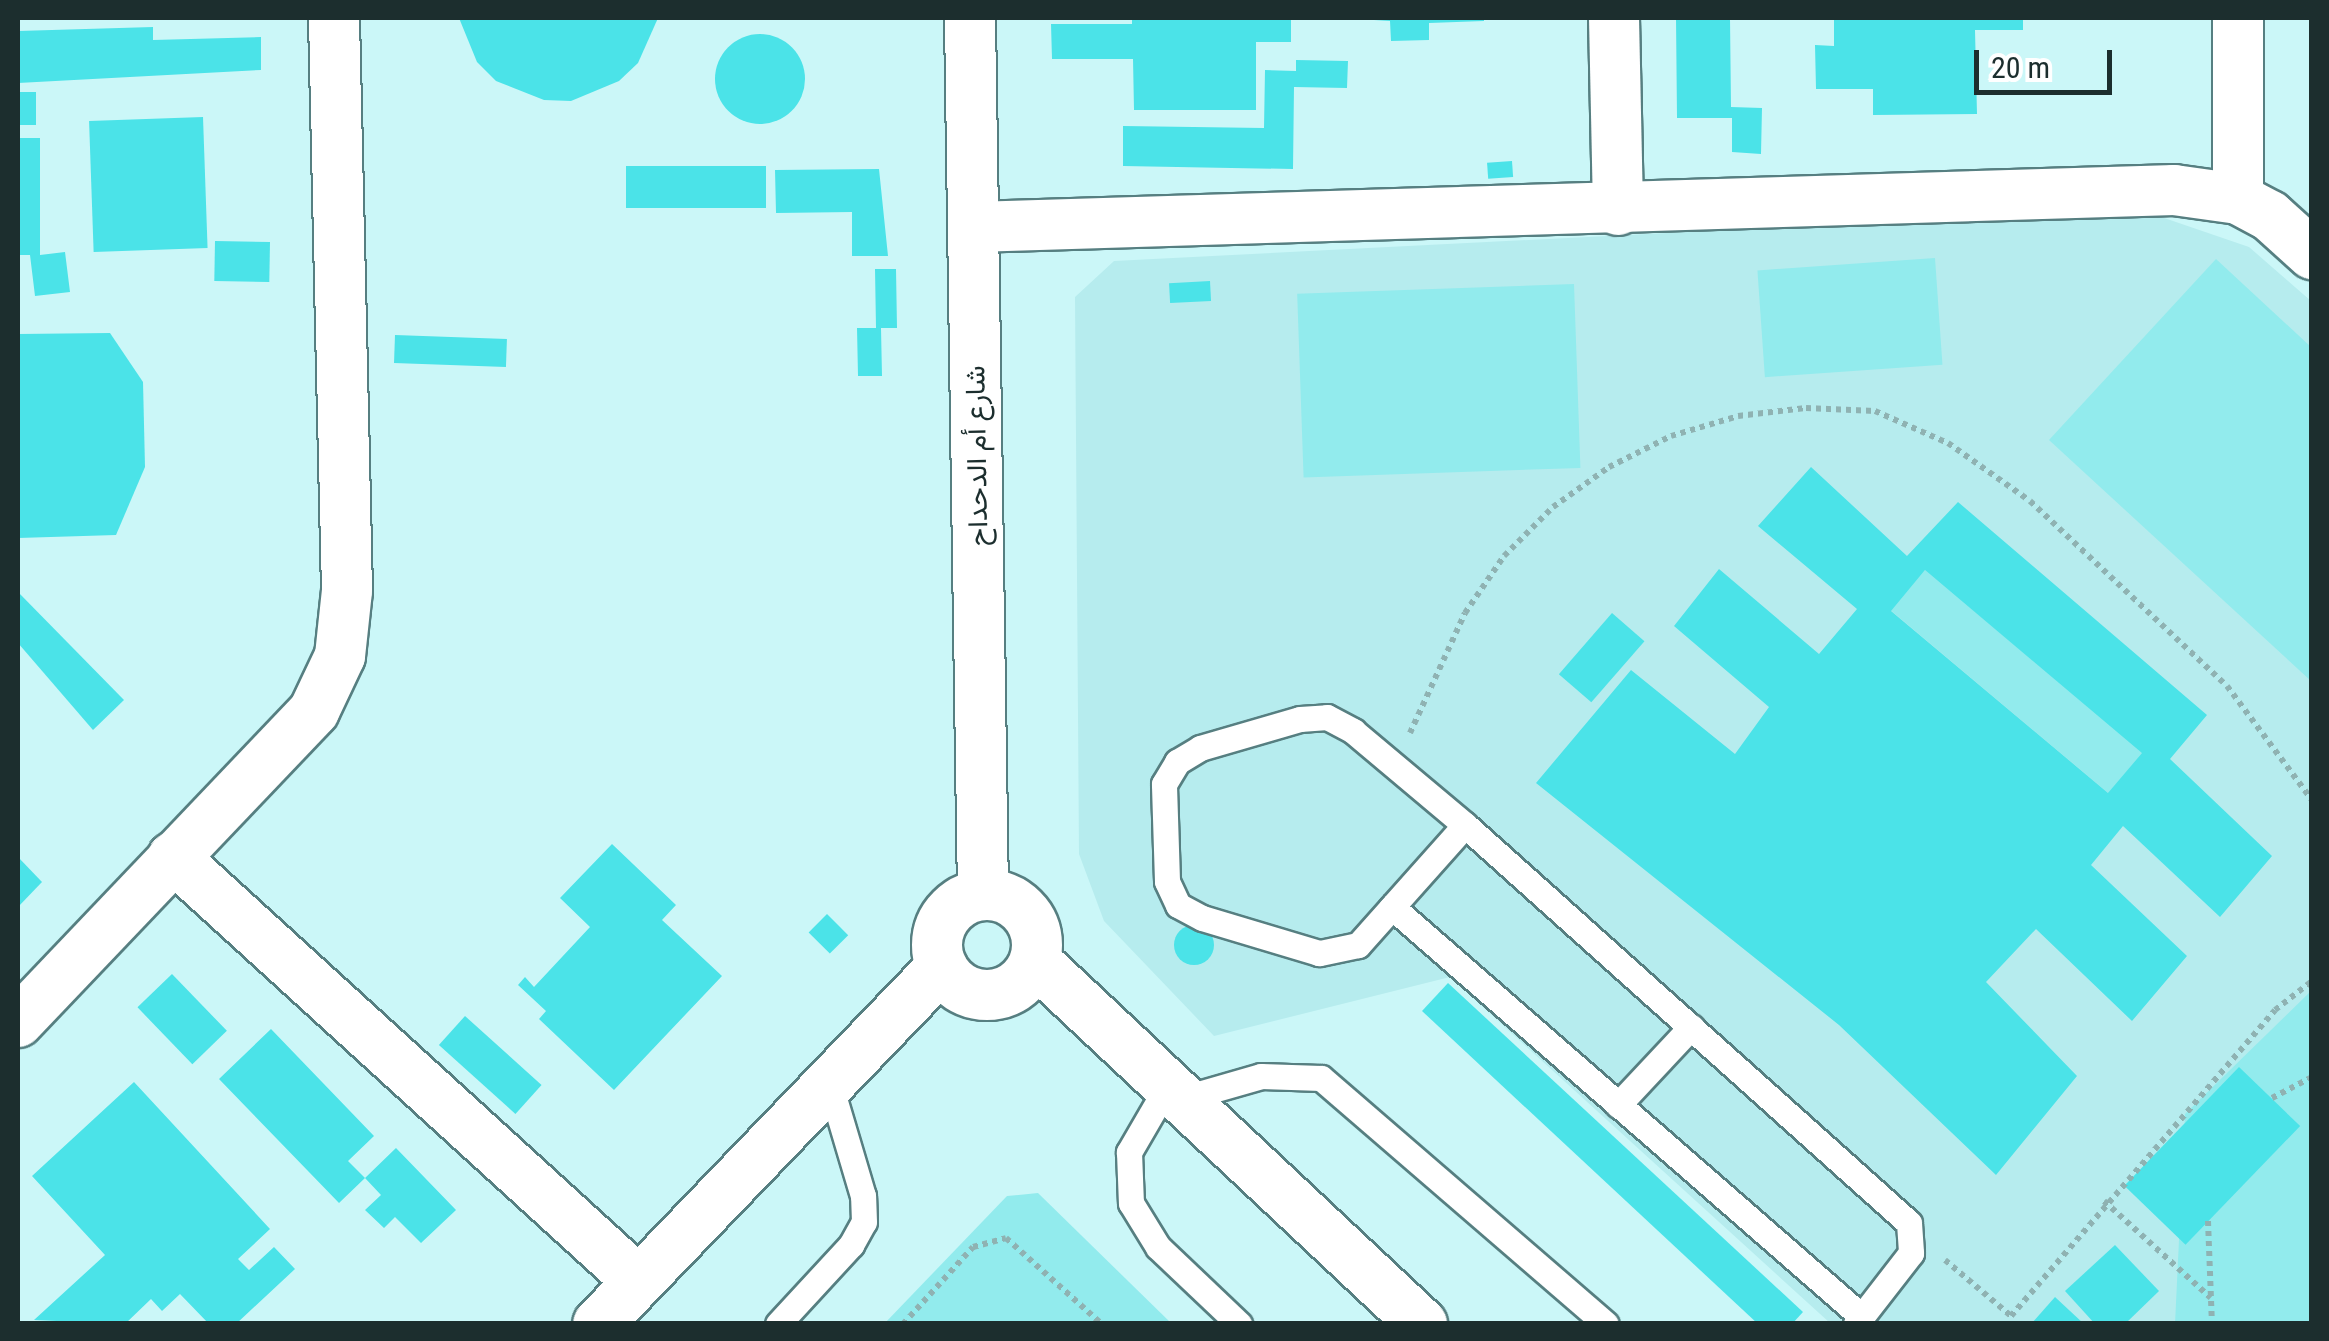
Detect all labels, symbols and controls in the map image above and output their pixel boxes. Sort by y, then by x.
scale bar [1979,30,2116,92]
text: 20 m [1991,50,2050,85]
street label: شارع أم الدحداح [959,365,995,547]

